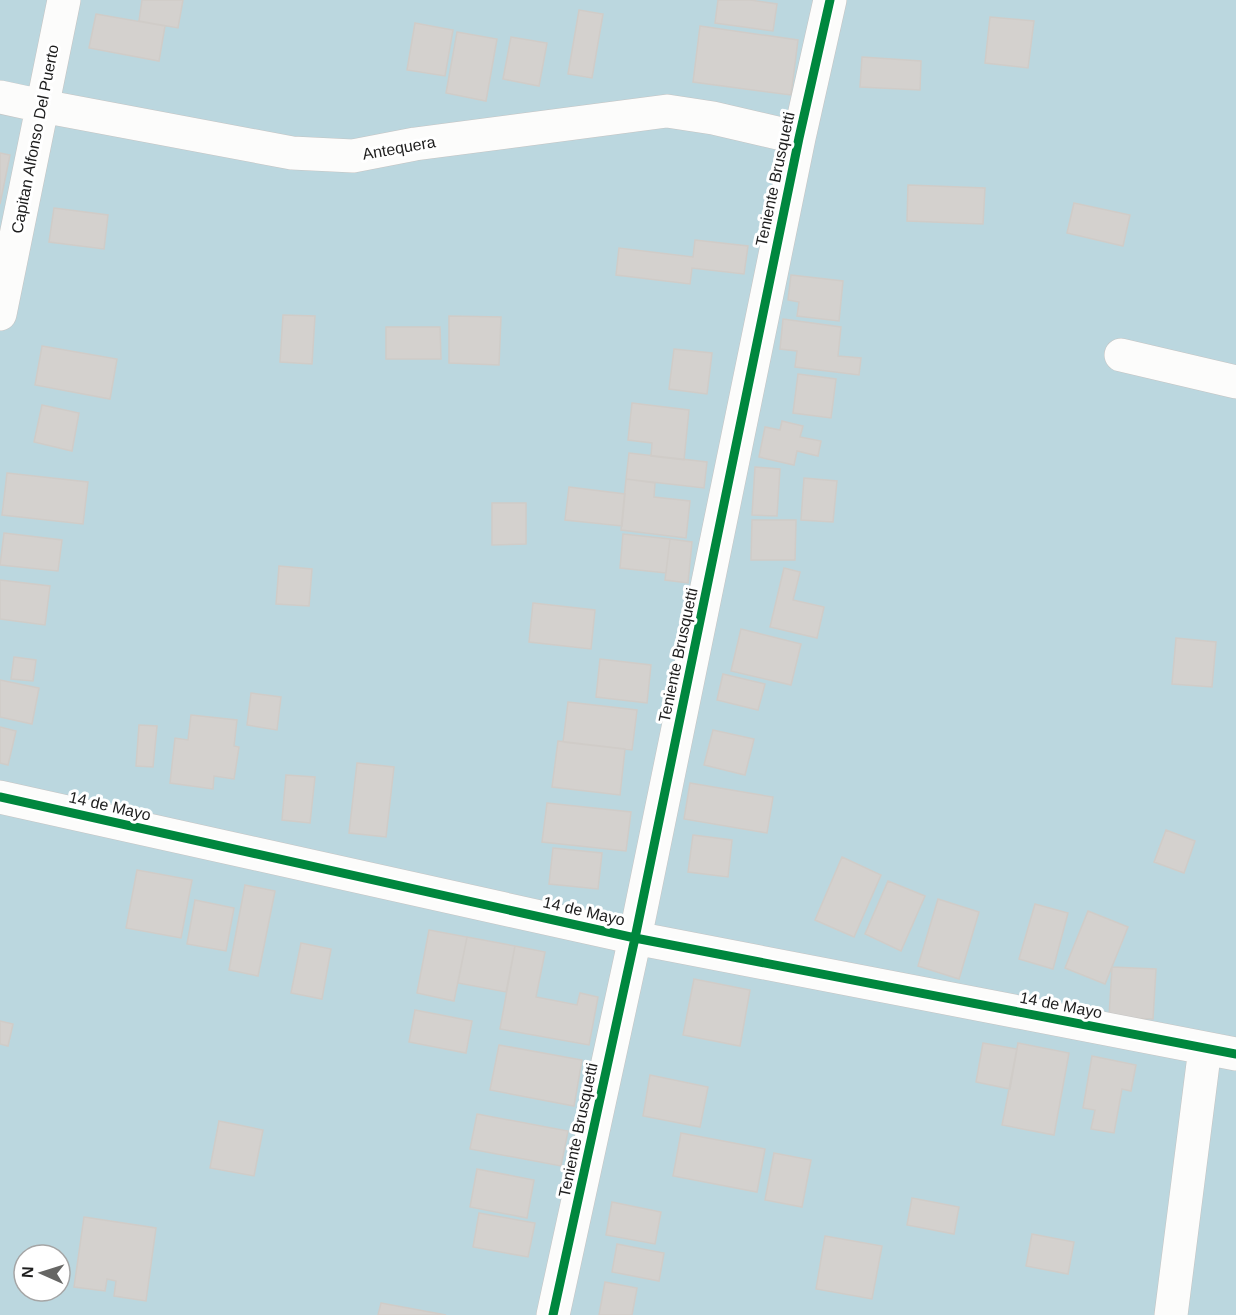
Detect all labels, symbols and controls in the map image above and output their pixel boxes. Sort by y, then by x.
street label: Capitan Alfonso Del Puerto [8,43,62,235]
street label: Teniente Brusquetti [752,110,798,248]
street label: Antequera [361,133,437,163]
street label: Teniente Brusquetti [655,586,701,724]
street label: 14 de Mayo [67,788,153,824]
street label: 14 de Mayo [541,893,627,929]
street label: 14 de Mayo [1018,989,1104,1021]
street label: Teniente Brusquetti [555,1061,601,1199]
north arrow [12,1243,72,1303]
text: N [19,1266,36,1278]

